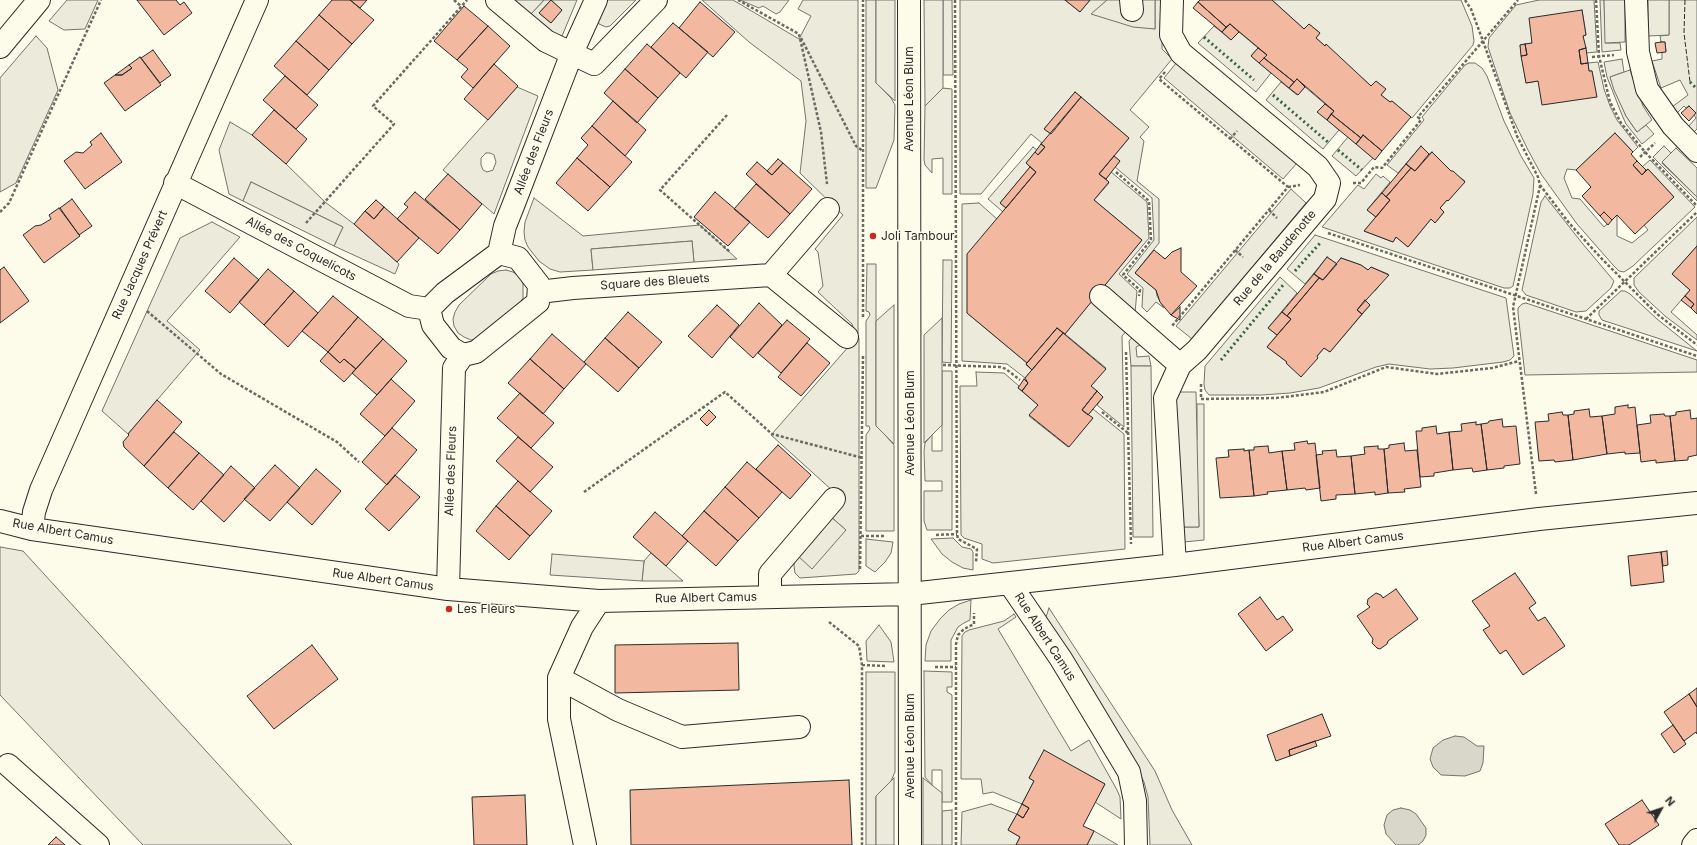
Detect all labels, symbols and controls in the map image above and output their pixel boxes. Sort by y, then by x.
street label: Avenue Léon Blum [902,46,916,152]
street label: Allée des Fleurs [511,107,557,197]
street label: Rue de la Baudenotte [1231,207,1319,309]
street label: Rue Jacques Prévert [109,208,171,322]
street label: Allée des Coquelicots [243,214,359,284]
place label: Joli Tambour [881,229,955,243]
marker: Joli Tambour [868,231,878,241]
street label: Square des Bleuets [600,271,710,293]
street label: Avenue Léon Blum [903,370,917,476]
street label: Allée des Fleurs [442,426,460,516]
street label: Rue Albert Camus [11,516,115,548]
street label: Rue Albert Camus [1301,529,1405,555]
street label: Rue Albert Camus [331,566,435,594]
street label: Rue Albert Camus [655,590,757,606]
street label: Rue Albert Camus [1011,590,1079,684]
place label: Les Fleurs [457,602,515,616]
marker: Les Fleurs [444,604,454,614]
street label: Avenue Léon Blum [903,693,917,799]
north arrow [1641,789,1681,829]
text: N [1662,794,1678,809]

